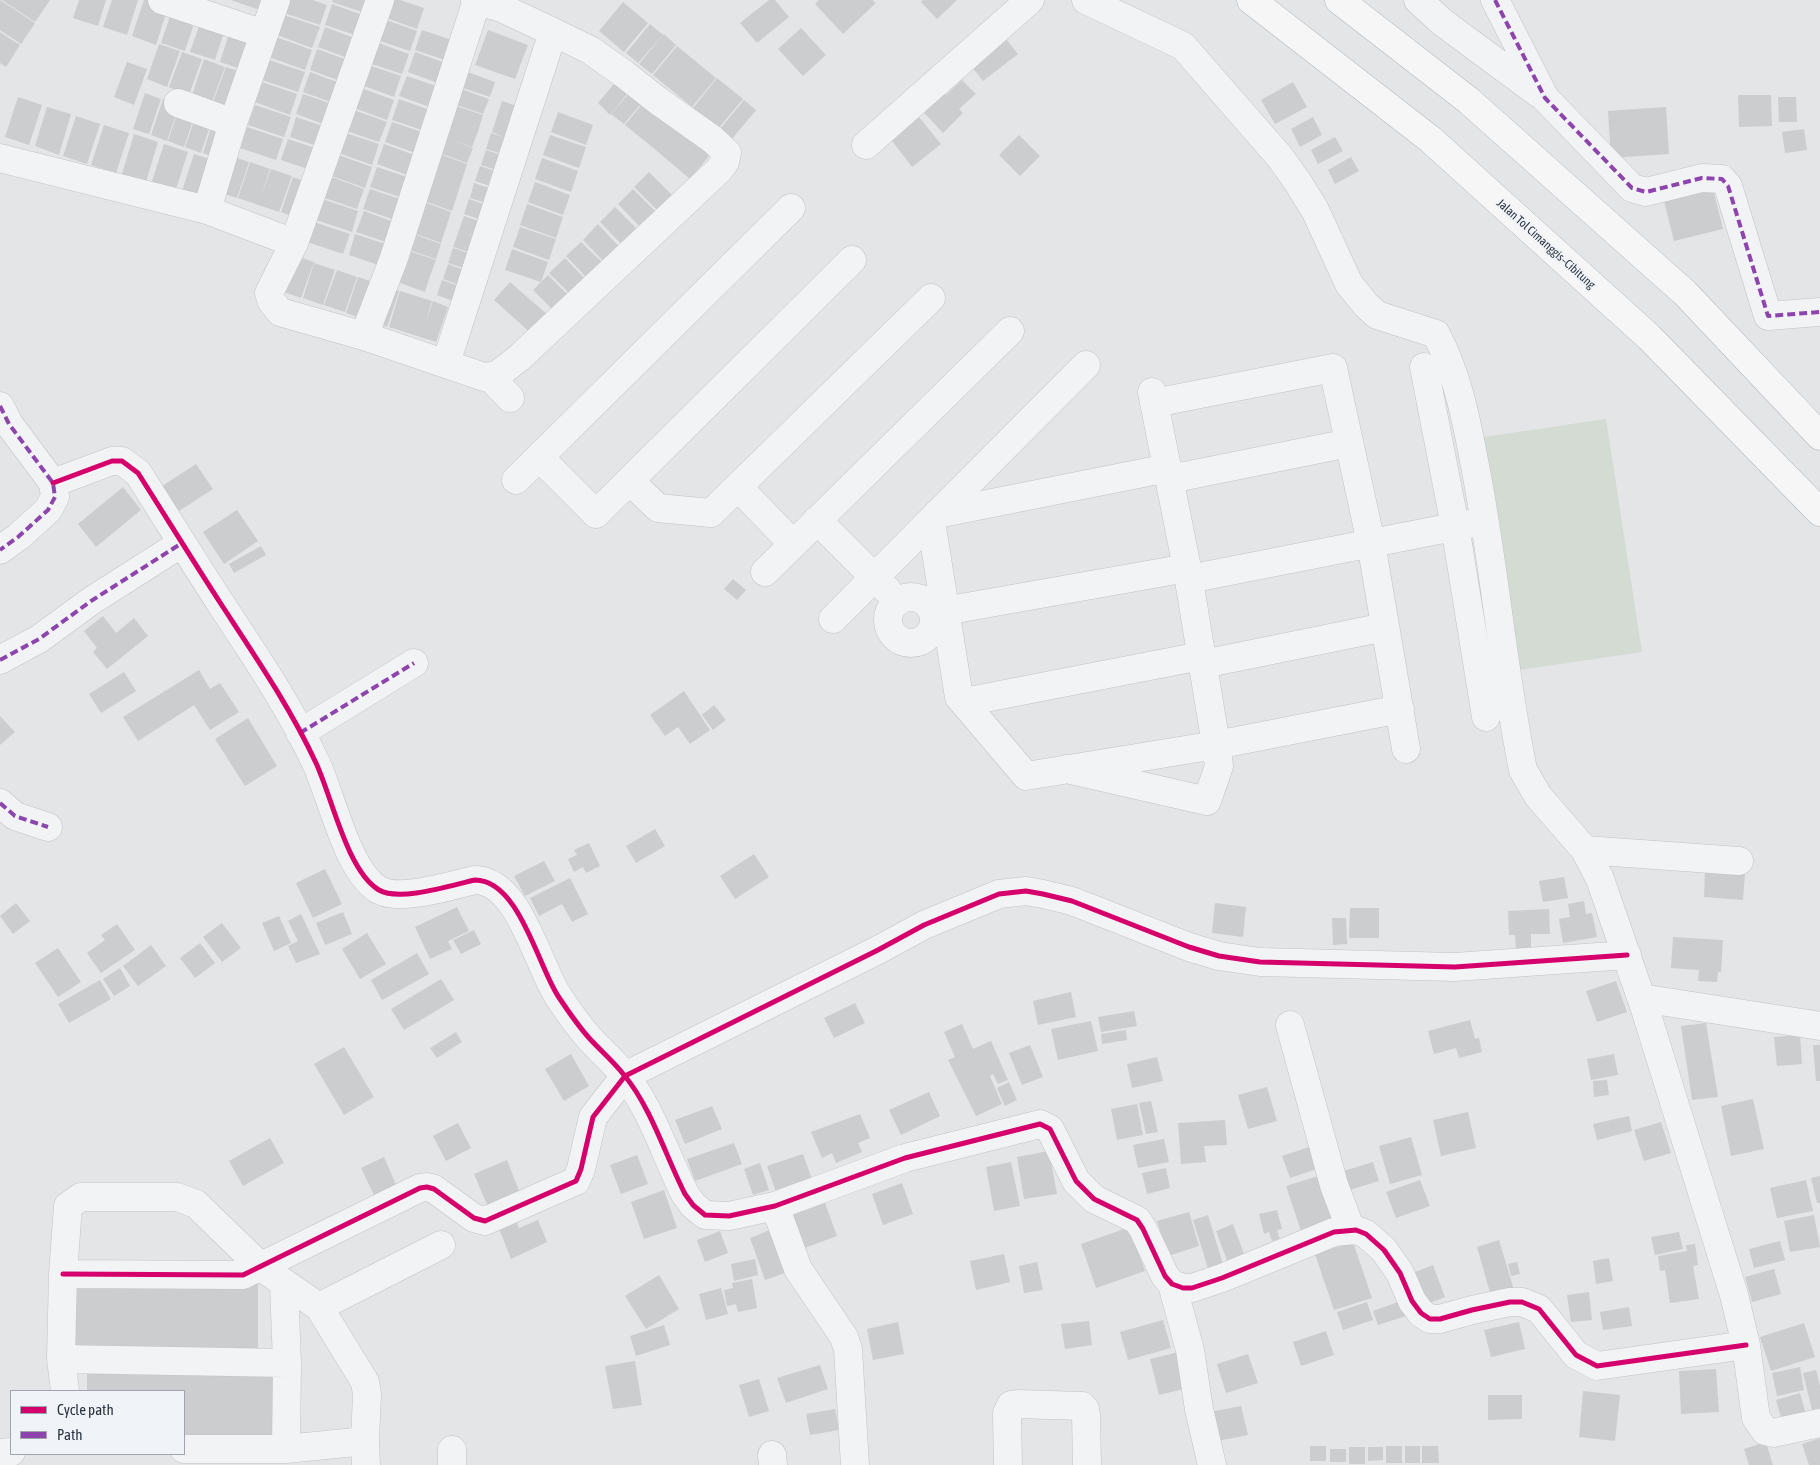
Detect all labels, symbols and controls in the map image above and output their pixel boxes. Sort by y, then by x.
street label: Jalan Tol Cimanggis–Cibitung [1494,196,1598,292]
legend [10,1390,185,1455]
text: Cycle path [57,1401,114,1418]
text: Path [57,1426,83,1443]

